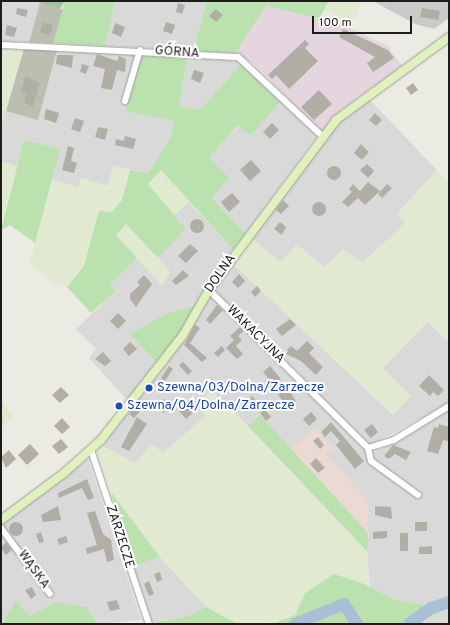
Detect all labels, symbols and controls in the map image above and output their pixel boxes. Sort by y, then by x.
scale bar [314,8,414,34]
text: 100 m [319,15,352,31]
street label: GÓRNA [154,44,200,62]
street label: DOLNA [202,252,240,296]
street label: WAKACYJNA [223,303,287,367]
place label: Szewna/03/Dolna/Zarzecze [157,380,324,396]
marker: Szewna/03/Dolna/Zarzecze [144,383,154,393]
place label: Szewna/04/Dolna/Zarzecze [127,398,295,414]
marker: Szewna/04/Dolna/Zarzecze [114,401,124,411]
street label: ZARZECZE [101,503,137,571]
street label: WĄSKA [14,548,52,592]

